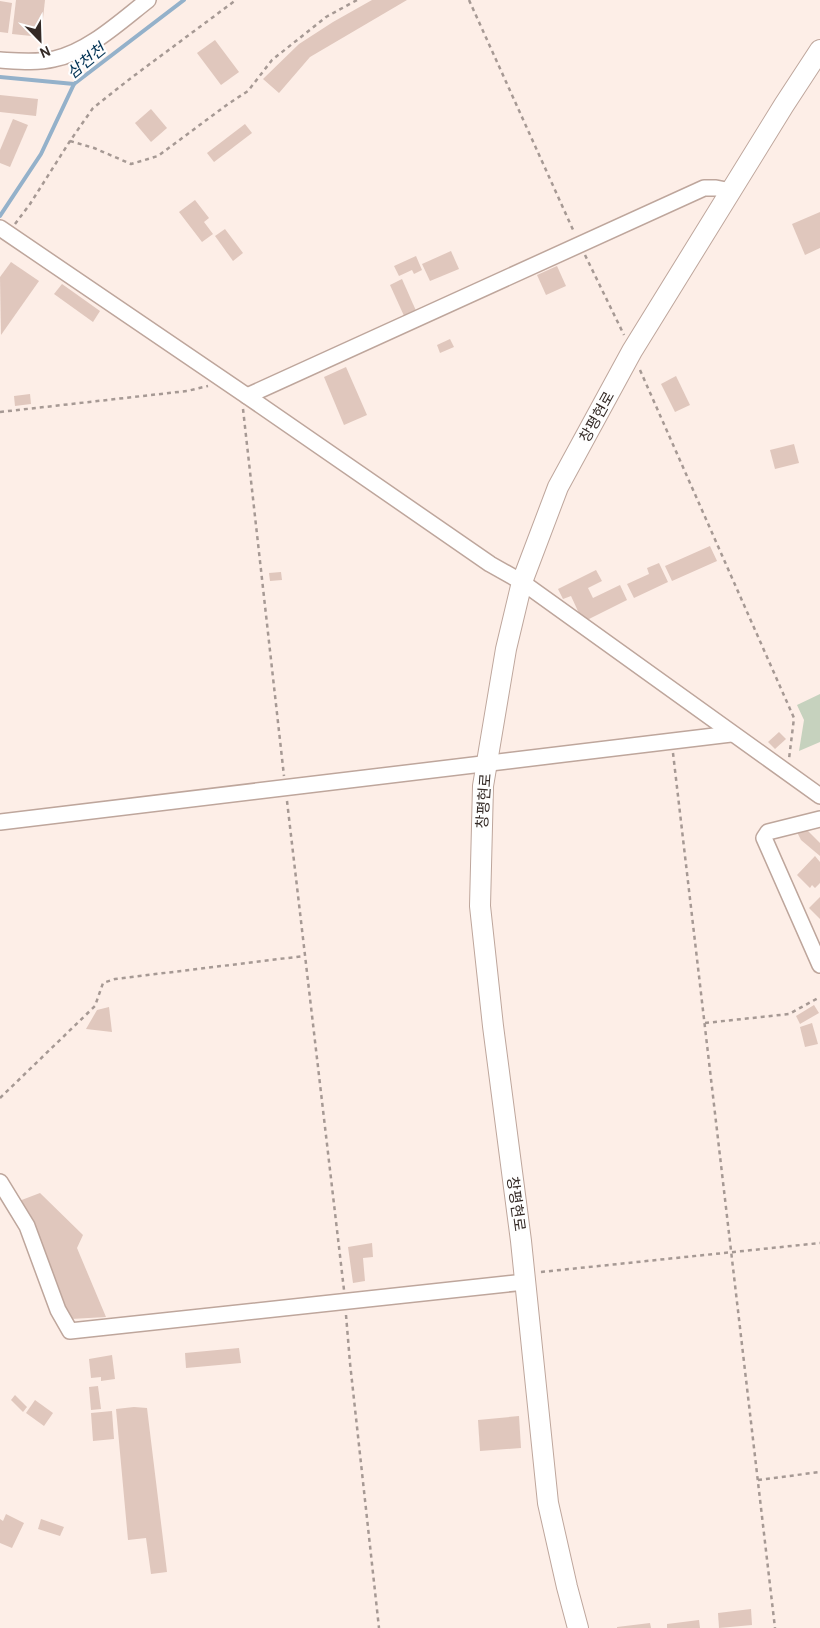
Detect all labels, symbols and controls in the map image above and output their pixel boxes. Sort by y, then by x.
north arrow [15,15,65,65]
water label: 삼천천 [63,38,111,82]
text: N [37,42,53,62]
street label: 창평현로 [576,388,618,446]
street label: 창평현로 [473,773,495,829]
street label: 창평현로 [503,1175,529,1233]

